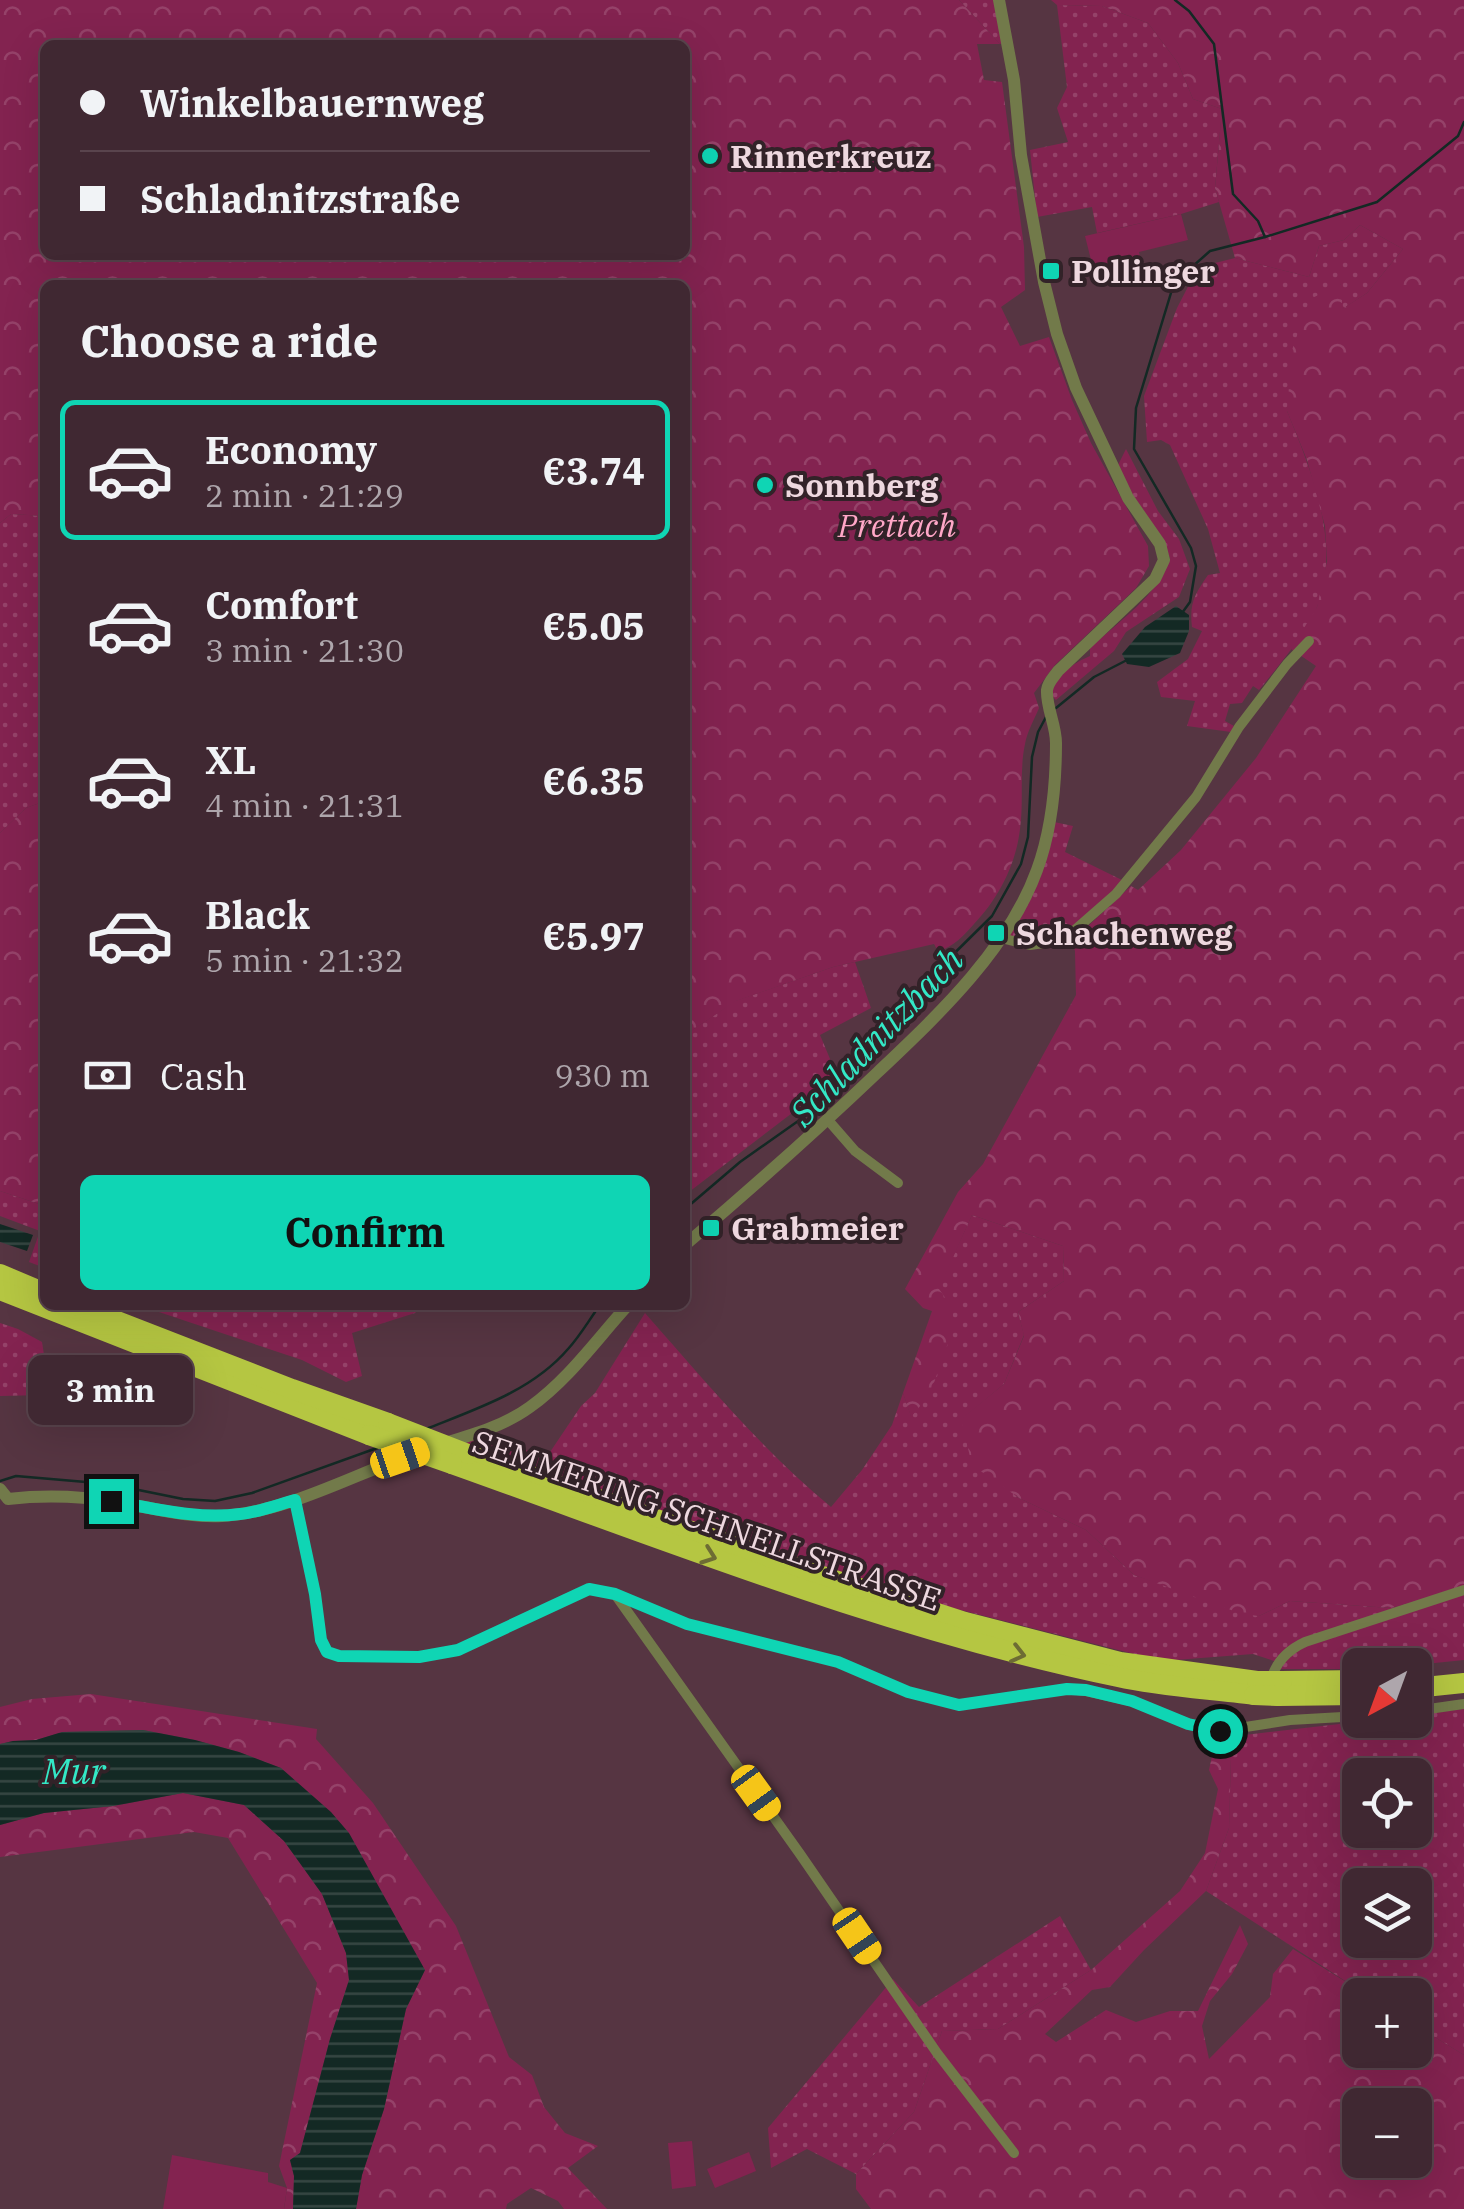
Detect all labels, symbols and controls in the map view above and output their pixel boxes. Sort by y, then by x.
text: Winkelbauernweg [140,78,484,127]
place label: Rinnerkreuz [730,135,931,177]
marker: Rinnerkreuz [699,145,721,167]
text: Schladnitzstraße [140,174,460,223]
place label: Pollinger [1071,250,1215,292]
marker: Pollinger [1040,260,1062,282]
text: Choose a ride [80,311,378,369]
icon: car [85,425,175,515]
text: Economy [205,425,377,474]
text: €3.74 [542,446,645,495]
place label: Sonnberg [785,464,939,506]
text: 2 min · 21:29 [205,474,404,516]
marker: Sonnberg [754,474,776,496]
park label: Prettach [837,504,956,546]
icon: car [85,580,175,670]
text: Comfort [205,580,358,629]
text: €5.05 [542,601,645,650]
text: 3 min · 21:30 [205,629,404,671]
icon: car [85,735,175,825]
text: XL [205,735,256,784]
text: €6.35 [542,756,645,805]
text: 4 min · 21:31 [205,784,404,826]
icon: car [85,890,175,980]
text: Black [205,890,310,939]
text: €5.97 [542,911,645,960]
place label: Schachenweg [1016,912,1233,954]
marker: Schachenweg [985,922,1007,944]
water label: Schladnitzbach [778,937,973,1136]
text: 5 min · 21:32 [205,939,404,981]
icon: cash [80,1048,135,1103]
text: Cash [160,1051,247,1100]
text: 930 m [554,1054,650,1096]
button: Confirm [80,1175,650,1290]
place label: Grabmeier [731,1207,904,1249]
marker: Grabmeier [700,1217,722,1239]
callout: 3 min [28,1356,194,1426]
text: 3 min [66,1369,155,1411]
street label: SEMMERING SCHNELLSTRASSE [467,1420,947,1620]
car [367,1434,433,1482]
route end [89,1479,134,1524]
one-way arrow [699,1544,716,1565]
one-way arrow [1009,1642,1026,1663]
north arrow [1342,1648,1432,1738]
map controls [1342,1648,1432,2178]
route start [1198,1709,1243,1754]
water label: Mur [41,1748,107,1794]
button: locate [1342,1758,1432,1848]
car [726,1760,786,1826]
button: layers [1342,1868,1432,1958]
car [828,1903,886,1969]
button: + [1342,1978,1432,2068]
button: − [1342,2088,1432,2178]

